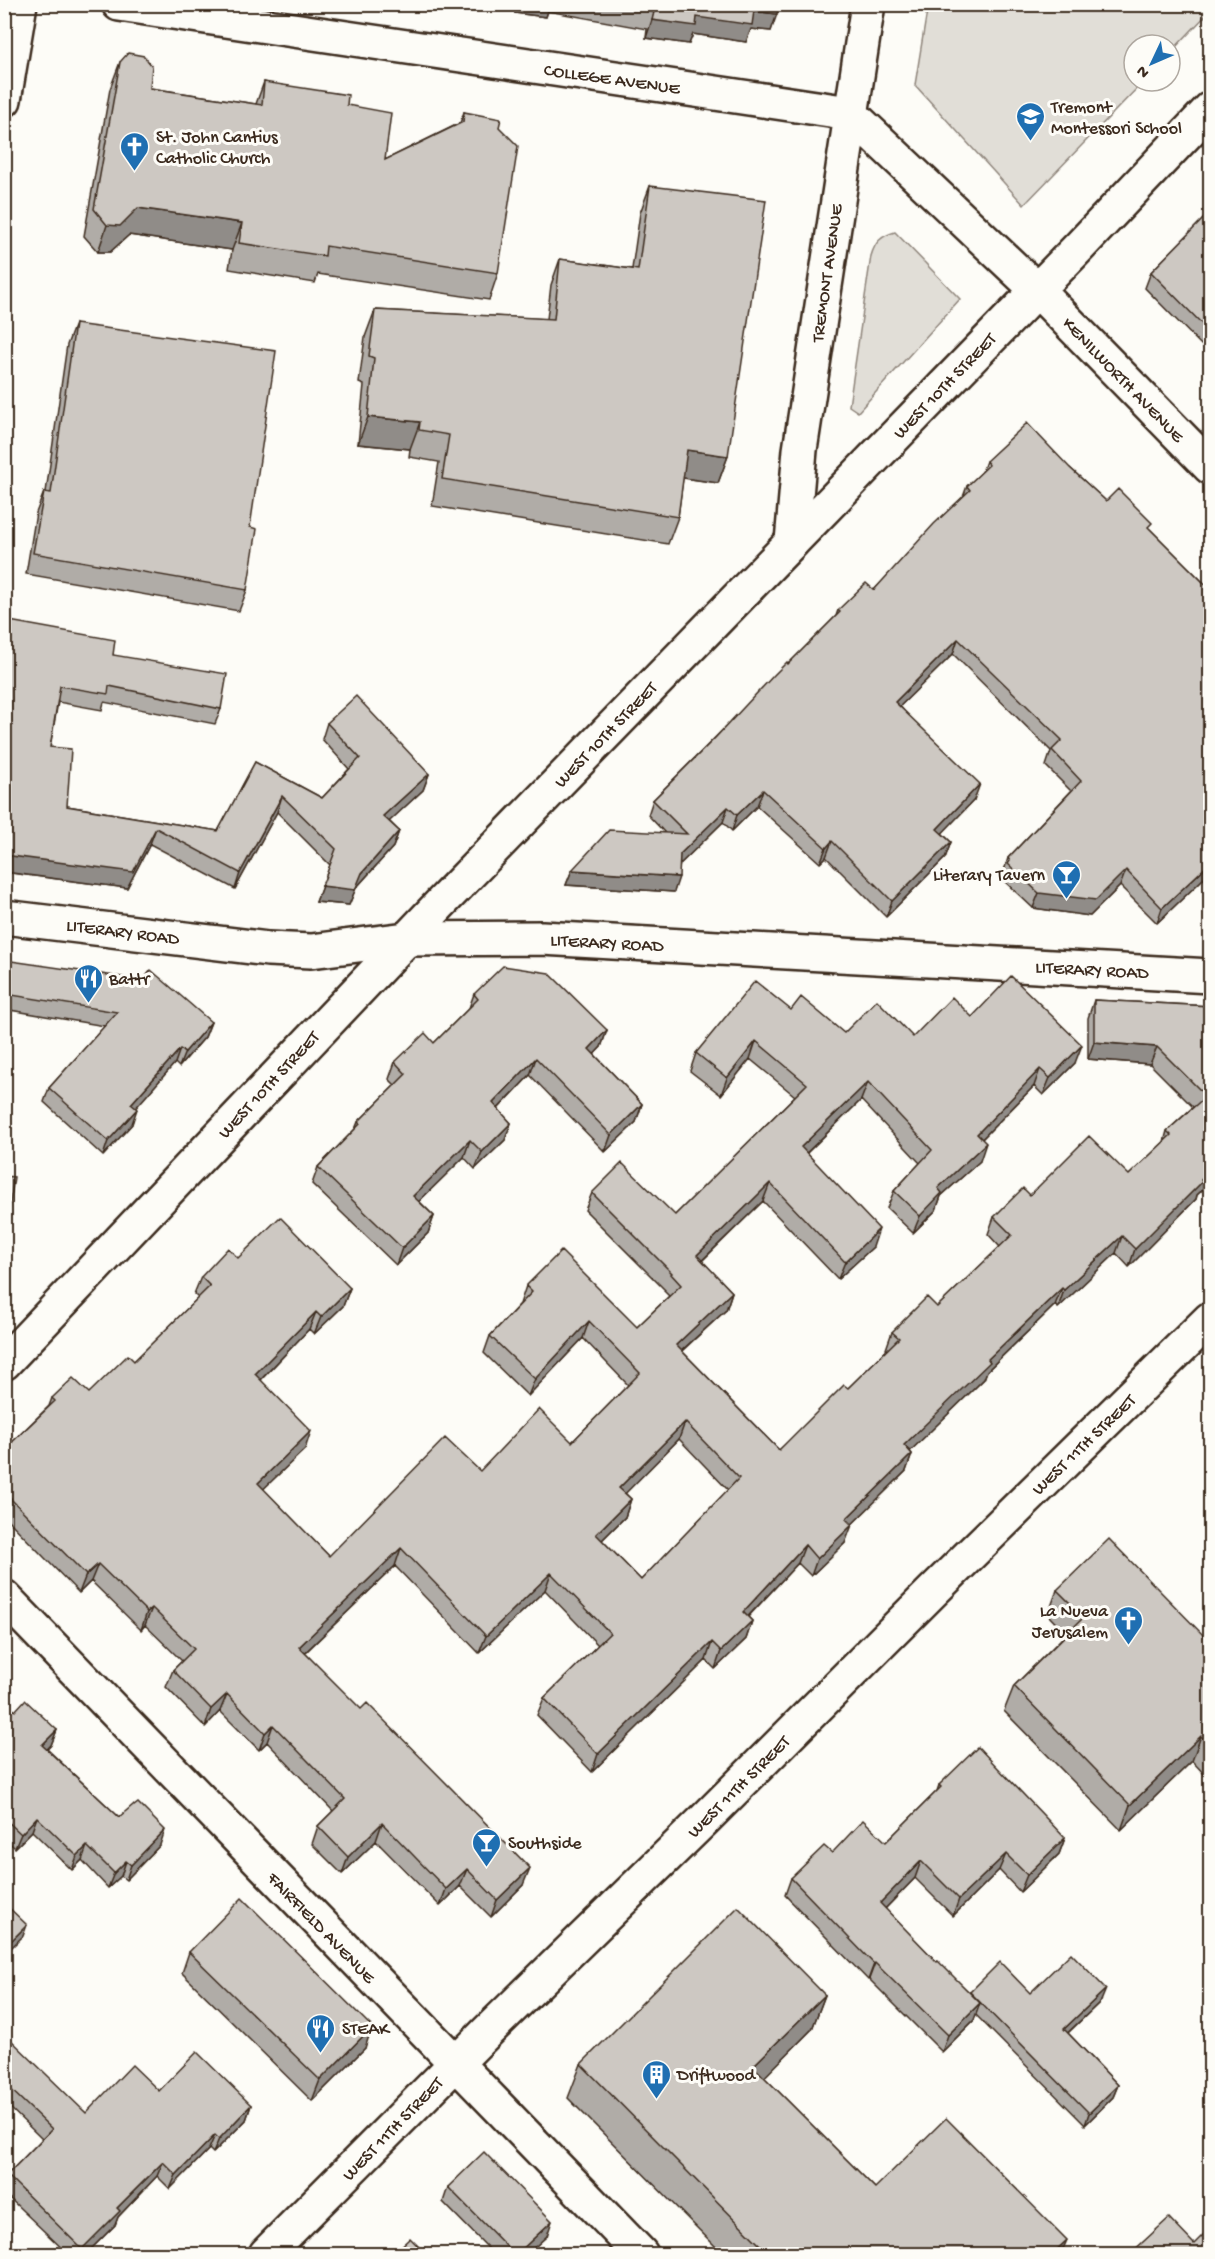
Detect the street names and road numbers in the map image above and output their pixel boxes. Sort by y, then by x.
street label: COLLEGE AVENUE [542,61,682,101]
street label: TREMONT AVENUE [808,202,849,345]
street label: KENILWORTH AVENUE [1057,314,1188,448]
street label: WEST 10TH STREET [890,329,1002,444]
street label: WEST 10TH STREET [551,678,663,793]
street label: LITERARY ROAD [65,916,181,951]
street label: LITERARY ROAD [550,931,664,958]
street label: LITERARY ROAD [1035,958,1149,985]
street label: WEST 10TH STREET [215,1027,326,1144]
street label: WEST 11TH STREET [1028,1390,1142,1501]
street label: WEST 11TH STREET [684,1731,796,1843]
street label: FAIRFIELD AVENUE [261,1868,379,1989]
street label: WEST 11TH STREET [339,2073,449,2186]

